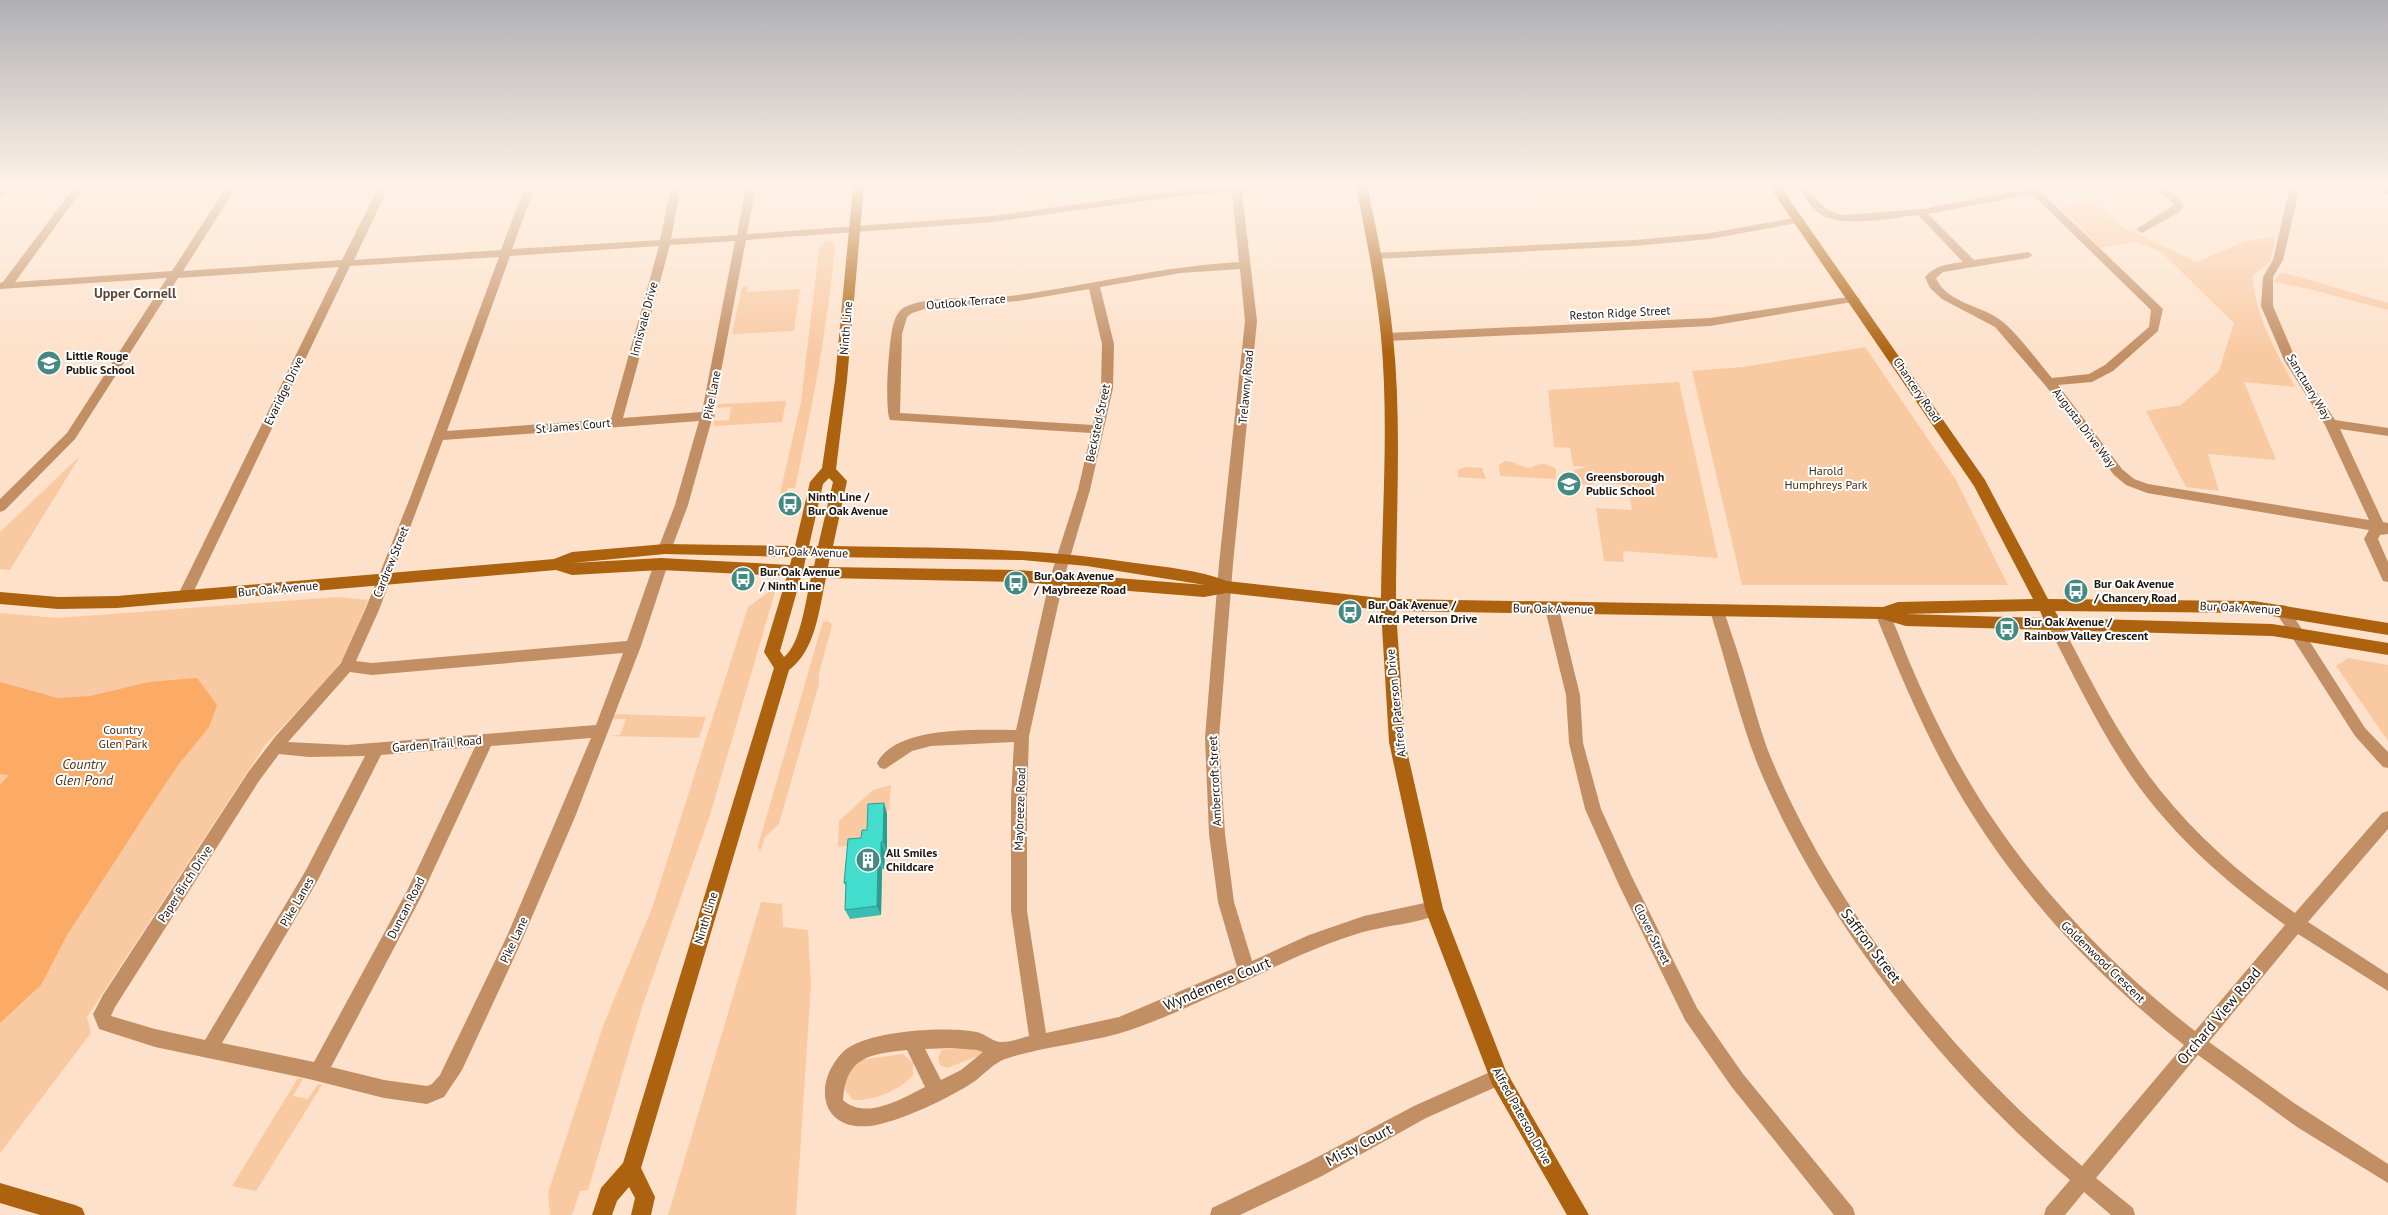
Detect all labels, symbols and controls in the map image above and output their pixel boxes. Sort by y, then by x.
street label: Innisvale Drive [626,280,661,358]
district label: Upper Cornell [94,284,177,302]
street label: Outlook Terrace [926,291,1006,312]
street label: Ninth Line [836,301,855,355]
street label: Reston Ridge Street [1569,302,1671,323]
place label: Little Rouge Public School [66,348,135,377]
street label: Trelawny Road [1235,349,1256,425]
school or university icon: Little Rouge Public School [36,350,62,376]
street label: Sanctuary Way [2284,351,2335,423]
street label: Evaridge Drive [260,354,307,428]
street label: Chancery Road [1890,354,1945,425]
street label: Pike Lane [699,369,724,421]
street label: Becksted Street [1082,382,1113,463]
street label: Augusta Drive Way [2050,385,2119,471]
street label: St James Court [535,415,611,436]
park label: Harold Humphreys Park [1784,463,1868,492]
place label: Greensborough Public School [1586,469,1664,498]
school or university icon: Greensborough Public School [1556,471,1582,497]
place label: Ninth Line / Bur Oak Avenue [808,489,888,518]
bus stop icon: Ninth Line / Bur Oak Avenue [777,491,803,517]
street label: Cardrew Street [369,524,412,600]
street label: Bur Oak Avenue [767,543,849,560]
place label: Bur Oak Avenue / Ninth Line [759,564,840,593]
bus stop icon: Bur Oak Avenue / Ninth Line [730,566,756,592]
place label: Bur Oak Avenue / Maybreeze Road [1033,568,1126,597]
bus stop icon: Bur Oak Avenue / Maybreeze Road [1003,570,1029,596]
place label: Bur Oak Avenue / Chancery Road [2093,576,2177,605]
street label: Bur Oak Avenue [237,578,319,599]
bus stop icon: Bur Oak Avenue / Chancery Road [2063,578,2089,604]
place label: Bur Oak Avenue / Alfred Peterson Drive [1368,597,1477,626]
street label: Bur Oak Avenue [2199,598,2281,617]
bus stop icon: Bur Oak Avenue / Alfred Peterson Drive [1337,599,1363,625]
street label: Bur Oak Avenue [1513,600,1593,617]
place label: Bur Oak Avenue / Rainbow Valley Crescent [2024,614,2149,643]
bus stop icon: Bur Oak Avenue / Rainbow Valley Crescent [1994,616,2020,642]
street label: Alfred Paterson Drive [1382,648,1409,758]
park label: Country Glen Park [99,722,148,751]
street label: Garden Trail Road [391,732,482,755]
street label: Ambercroft Street [1205,735,1224,827]
water label: Country Glen Pond [55,755,114,789]
street label: Maybreeze Road [1011,767,1028,851]
street label: Paper Birch Drive [154,843,215,925]
place label: All Smiles Childcare [886,845,937,874]
building icon: All Smiles Childcare [855,847,881,873]
street label: Pike Lanes [276,874,317,929]
street label: Duncan Road [384,874,428,941]
street label: Ninth Line [690,890,721,946]
street label: Clover Street [1631,901,1674,967]
street label: Saffron Street [1837,905,1906,987]
street label: Pike Lane [496,914,531,965]
street label: Goldenwood Crescent [2058,918,2149,1006]
street label: Wyndemere Court [1160,952,1273,1015]
street label: Orchard View Road [2172,963,2265,1068]
street label: Alfred Paterson Drive [1490,1065,1555,1167]
street label: Misty Court [1322,1119,1395,1170]

